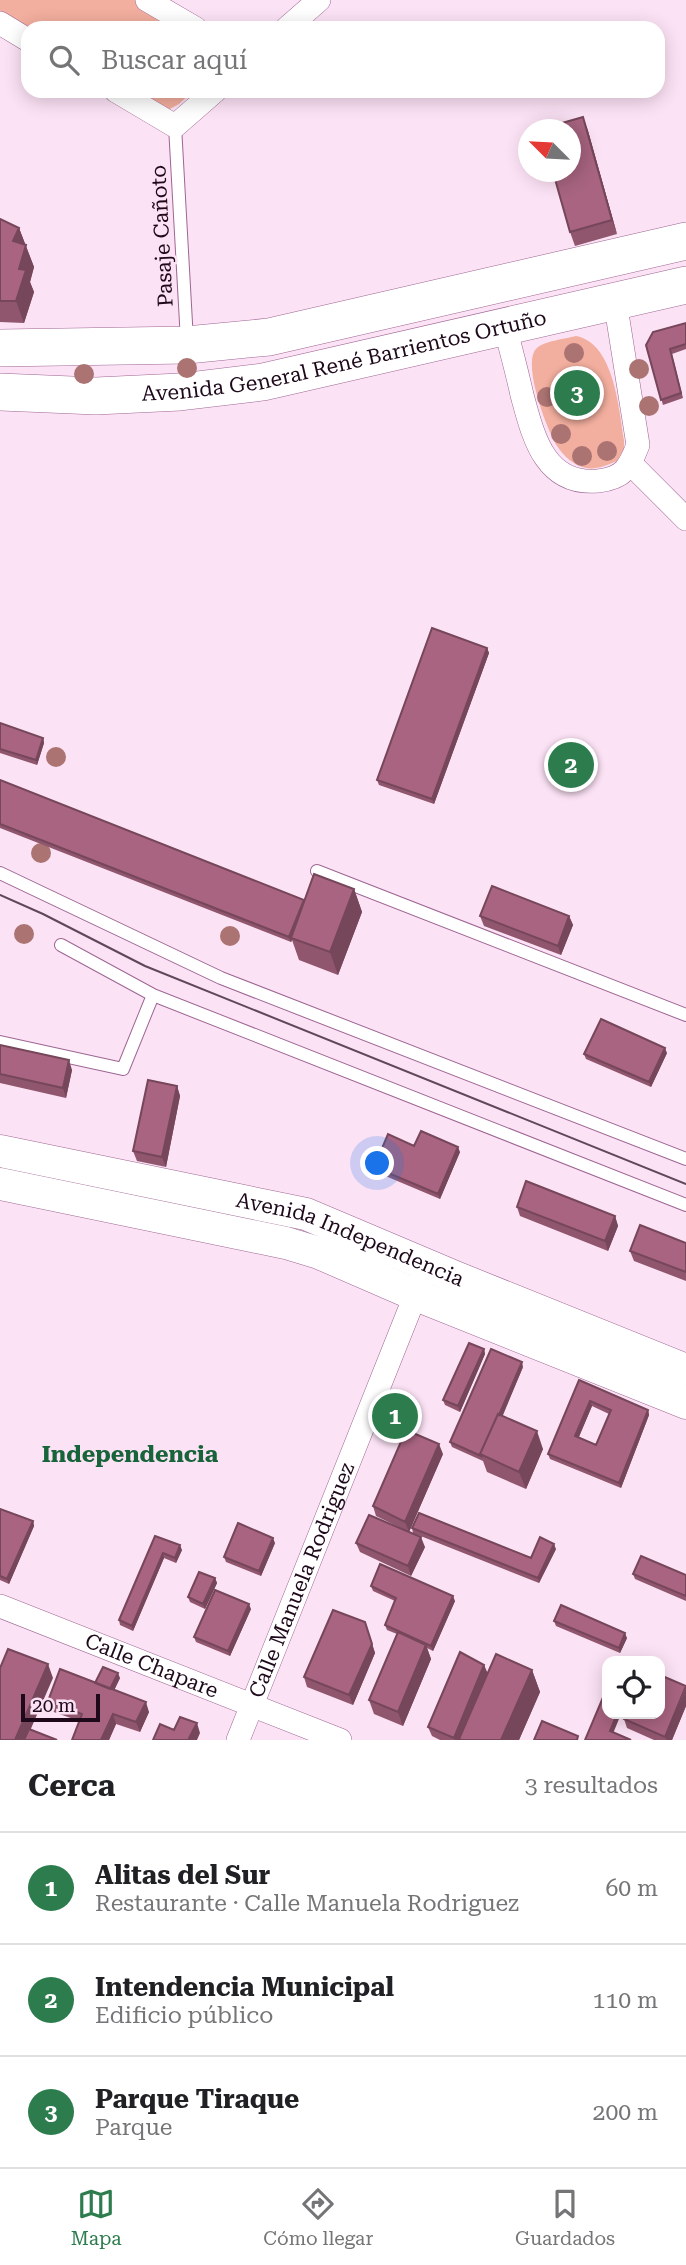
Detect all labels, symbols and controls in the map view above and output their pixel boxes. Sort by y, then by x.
search box [21,21,665,98]
icon: search [45,41,83,79]
text: Buscar aquí [101,45,247,75]
north arrow [518,119,581,182]
street label: Pasaje Cañoto [146,164,178,308]
street label: Avenida General René Barrientos Ortuño [141,305,549,406]
pin: 3 [554,367,600,419]
pin: 2 [548,739,594,791]
your location [360,1146,394,1180]
street label: Avenida Independencia [234,1188,468,1292]
pin: 1 [372,1390,418,1442]
district label: Independencia [42,1441,219,1468]
street label: Calle Manuela Rodriguez [244,1459,359,1701]
street label: Calle Chapare [82,1629,222,1703]
map controls [602,1656,665,1719]
button: locate [602,1656,665,1719]
scale bar [21,1691,100,1723]
text: 20 m [32,1694,75,1717]
text: Cerca [28,1768,115,1803]
text: 3 resultados [525,1772,658,1799]
text: Alitas del Sur [95,1860,270,1890]
text: 1 [45,1875,57,1902]
text: 60 m [605,1875,658,1902]
text: Restaurante · Calle Manuela Rodriguez [95,1890,519,1917]
text: Intendencia Municipal [95,1972,394,2002]
text: 2 [45,1987,57,2014]
text: 110 m [593,1987,658,2014]
text: Edificio público [95,2002,273,2029]
text: Parque Tiraque [95,2084,299,2114]
text: 3 [45,2099,57,2126]
text: 200 m [593,2099,658,2126]
text: Parque [95,2114,172,2141]
tab: Mapa [71,2185,122,2250]
tab: Cómo llegar [263,2185,373,2250]
tab: Guardados [515,2185,615,2250]

